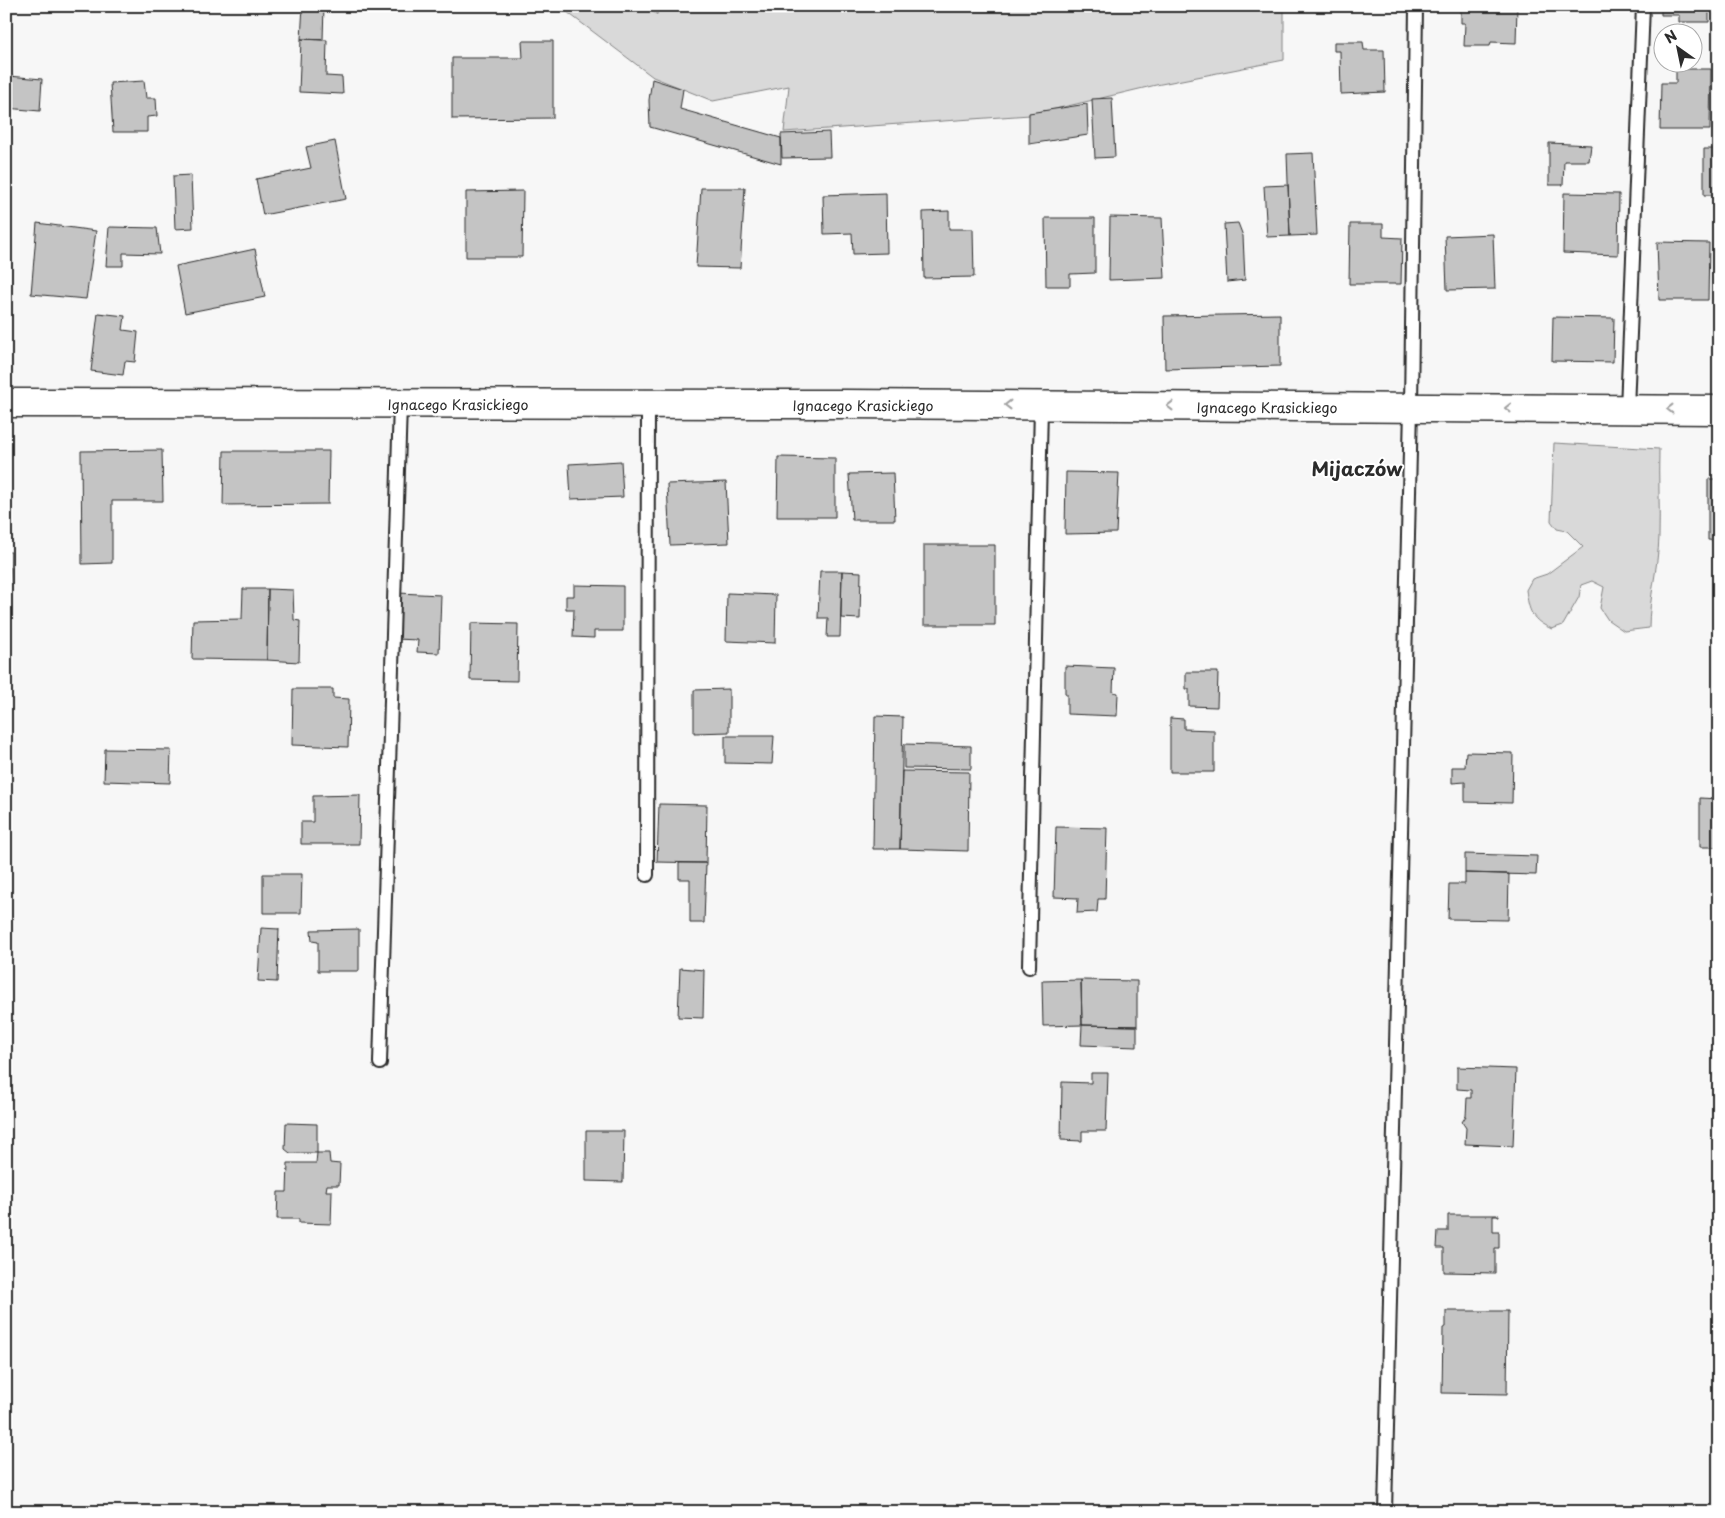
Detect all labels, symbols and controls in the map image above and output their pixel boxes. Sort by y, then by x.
north arrow [1652,22,1702,72]
text: N [1660,25,1681,49]
street label: Ignacego Krasickiego [388,394,528,415]
street label: Ignacego Krasickiego [793,395,933,416]
street label: Ignacego Krasickiego [1197,397,1337,418]
one-way arrow [1003,400,1011,410]
one-way arrow [1166,401,1174,411]
one-way arrow [1503,403,1511,413]
one-way arrow [1666,404,1674,414]
district label: Mijaczów [1311,454,1403,482]

